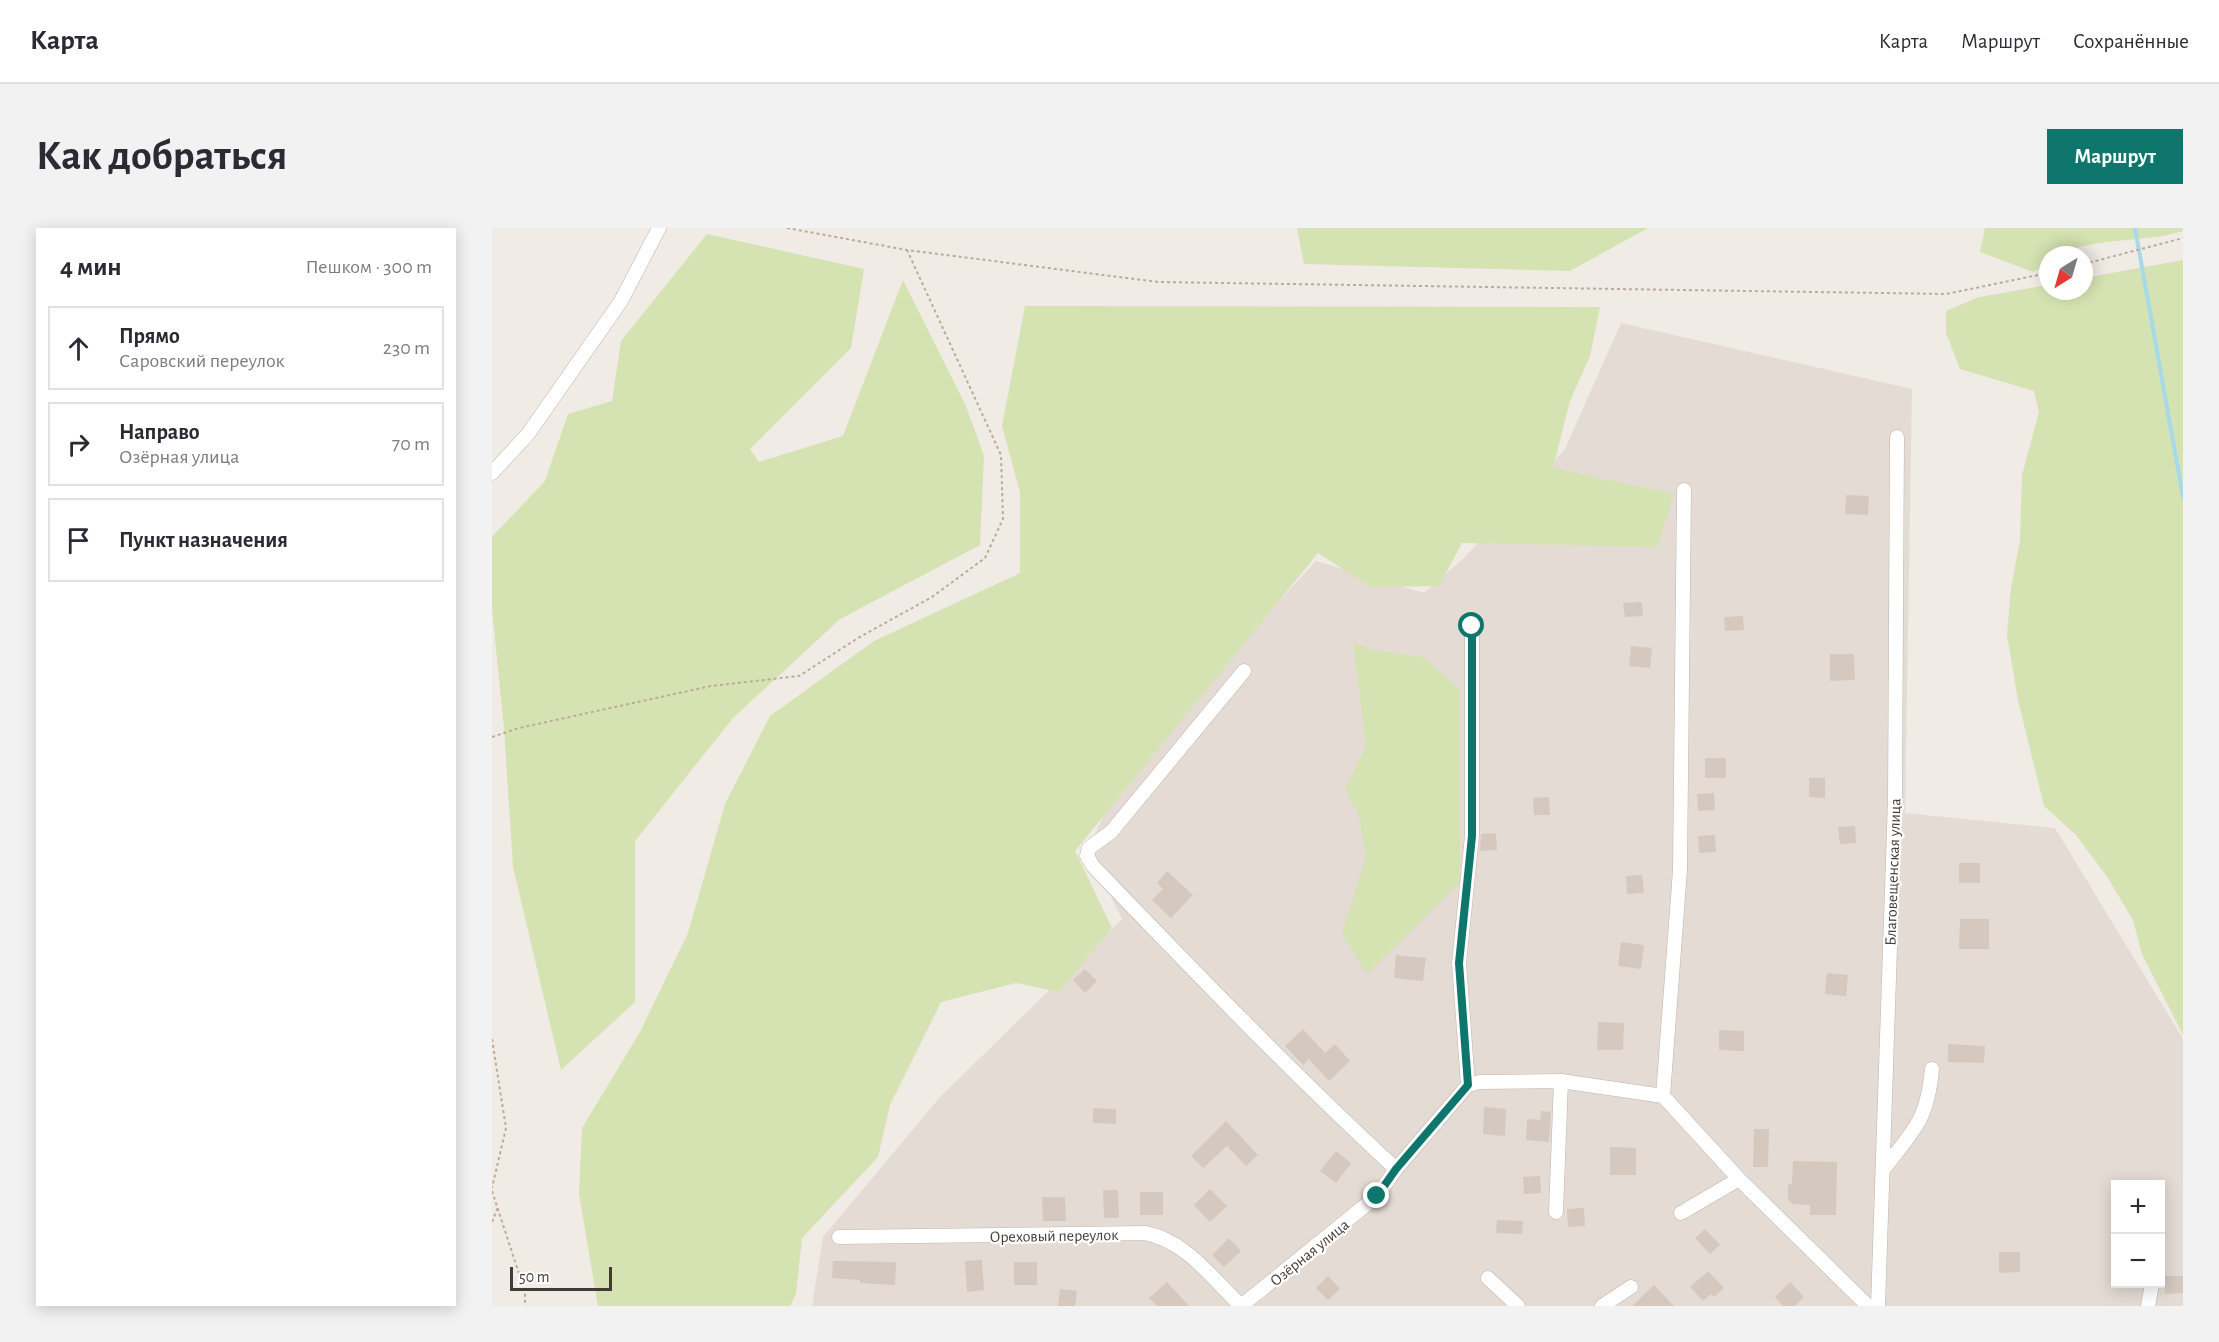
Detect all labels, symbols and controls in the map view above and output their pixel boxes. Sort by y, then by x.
text: Карта [30,27,99,55]
text: Карта [1879,31,1928,52]
text: Маршрут [1961,31,2040,52]
text: Сохранённые [2073,31,2189,52]
button: Маршрут [2047,129,2183,184]
text: Как добраться [36,135,287,177]
north arrow [2039,246,2093,300]
text: 4 мин [60,254,122,280]
text: Пешком · 300 m [306,257,432,277]
text: Прямо [119,325,180,347]
icon: ahead [62,332,95,365]
text: 230 m [383,338,430,358]
text: Саровский переулок [119,351,285,371]
text: Направо [119,421,200,443]
icon: right [62,428,95,461]
text: 70 m [392,434,430,454]
text: Озёрная улица [119,447,239,467]
icon: arrive [62,524,95,557]
text: Пункт назначения [119,529,288,551]
route start [1458,612,1484,638]
street label: Благовещенская улица [1882,798,1905,946]
map controls [2111,1180,2165,1288]
button: + [2111,1180,2165,1234]
route end [1363,1182,1389,1208]
street label: Озёрная улица [1267,1216,1353,1290]
street label: Ореховый переулок [989,1227,1119,1246]
button: − [2111,1234,2165,1288]
scale bar [510,1264,612,1292]
text: 50 m [519,1269,550,1285]

